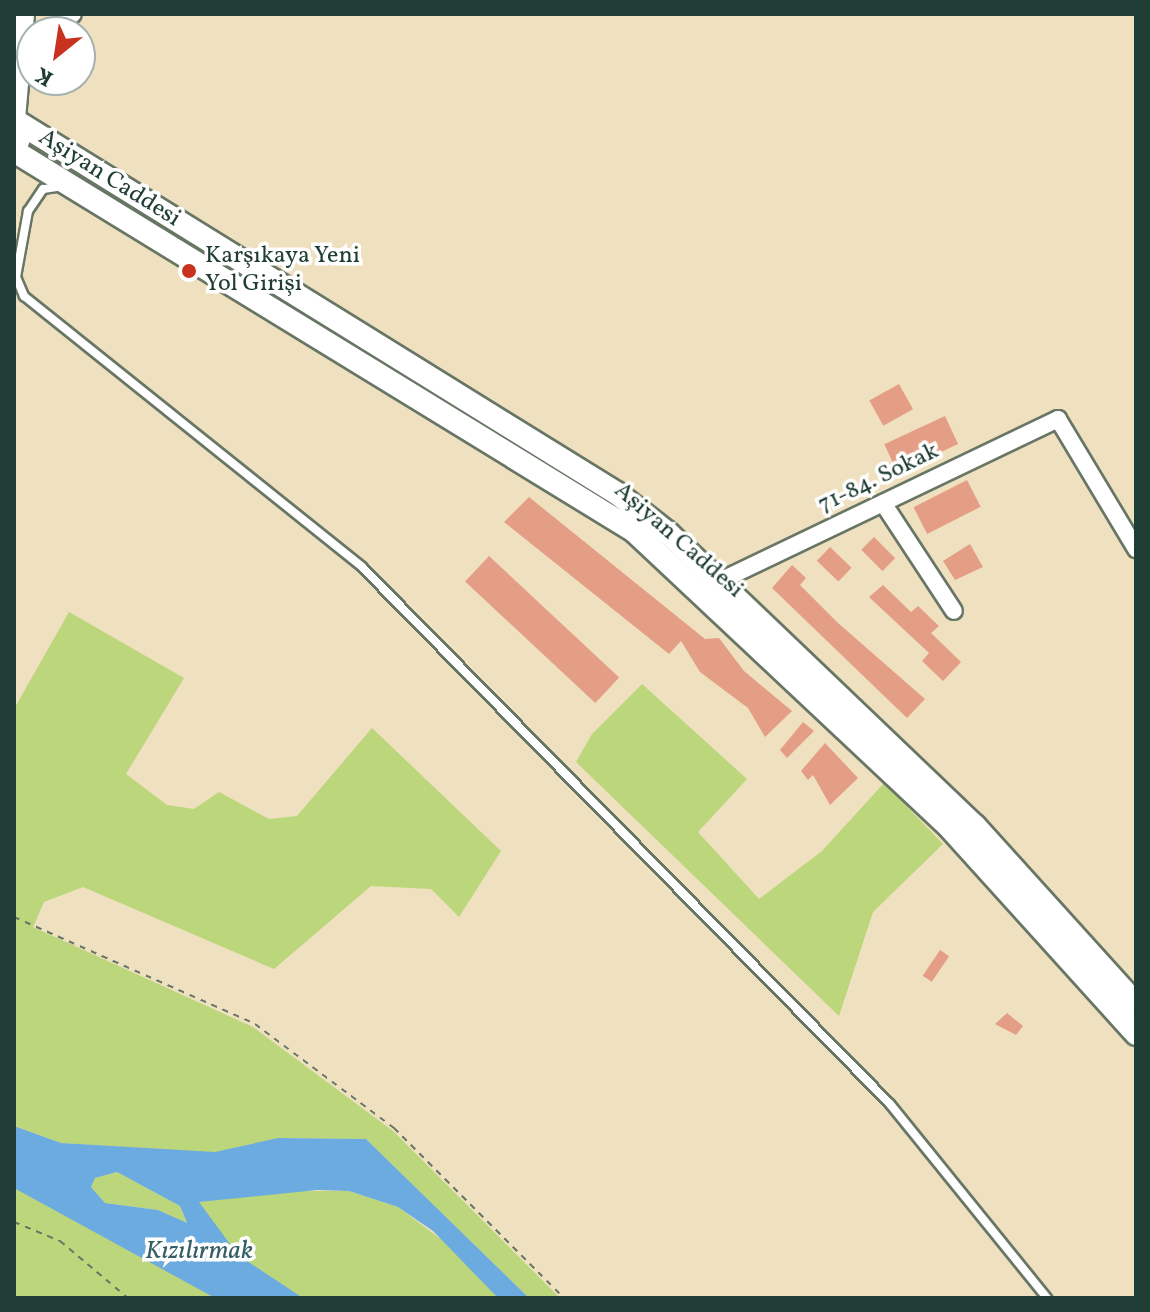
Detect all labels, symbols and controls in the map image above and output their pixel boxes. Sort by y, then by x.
north arrow [16,16,96,96]
text: K [30,58,59,93]
street label: Aşiyan Caddesi [33,124,185,234]
place label: Karşıkaya Yeni Yol Girişi [205,243,361,299]
marker: Karşıkaya Yeni Yol Girişi [180,262,198,280]
street label: 71-84. Sokak [814,437,944,521]
street label: Aşiyan Caddesi [607,477,749,605]
water label: Kızılırmak [145,1236,253,1268]

